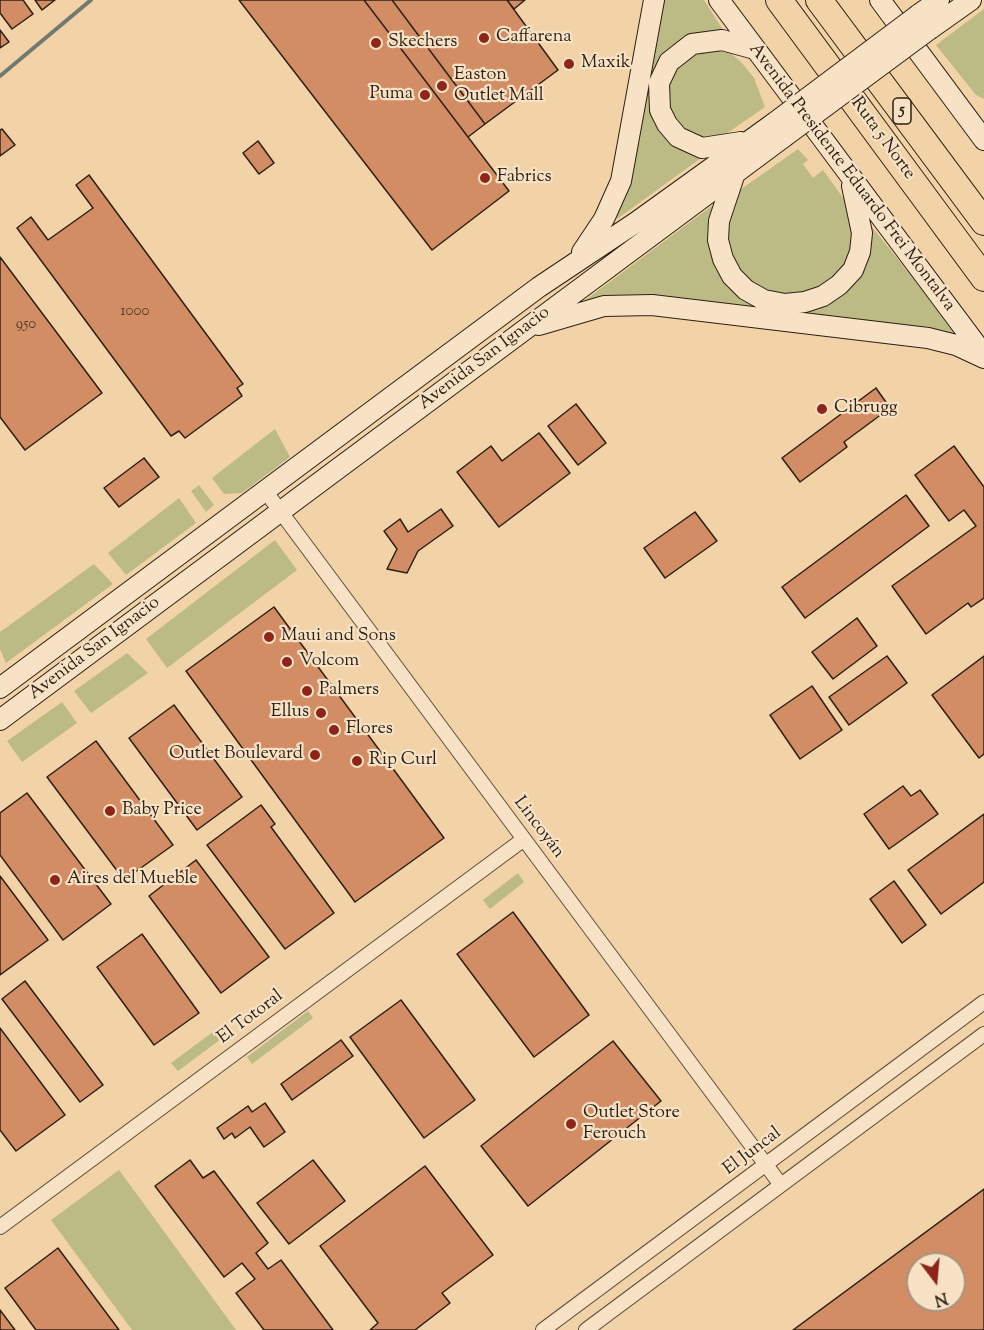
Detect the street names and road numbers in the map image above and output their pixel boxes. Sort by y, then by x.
street label: Avenida Presidente Eduardo Frei Montalva [743,40,959,316]
street label: Ruta 5 Norte [845,94,919,184]
road number: 5 [893,98,911,124]
street label: Avenida San Ignacio [415,303,555,415]
street label: Avenida San Ignacio [25,593,165,705]
street label: Lincoyán [508,793,568,863]
street label: El Totoral [214,986,288,1050]
street label: El Juncal [720,1123,786,1181]

